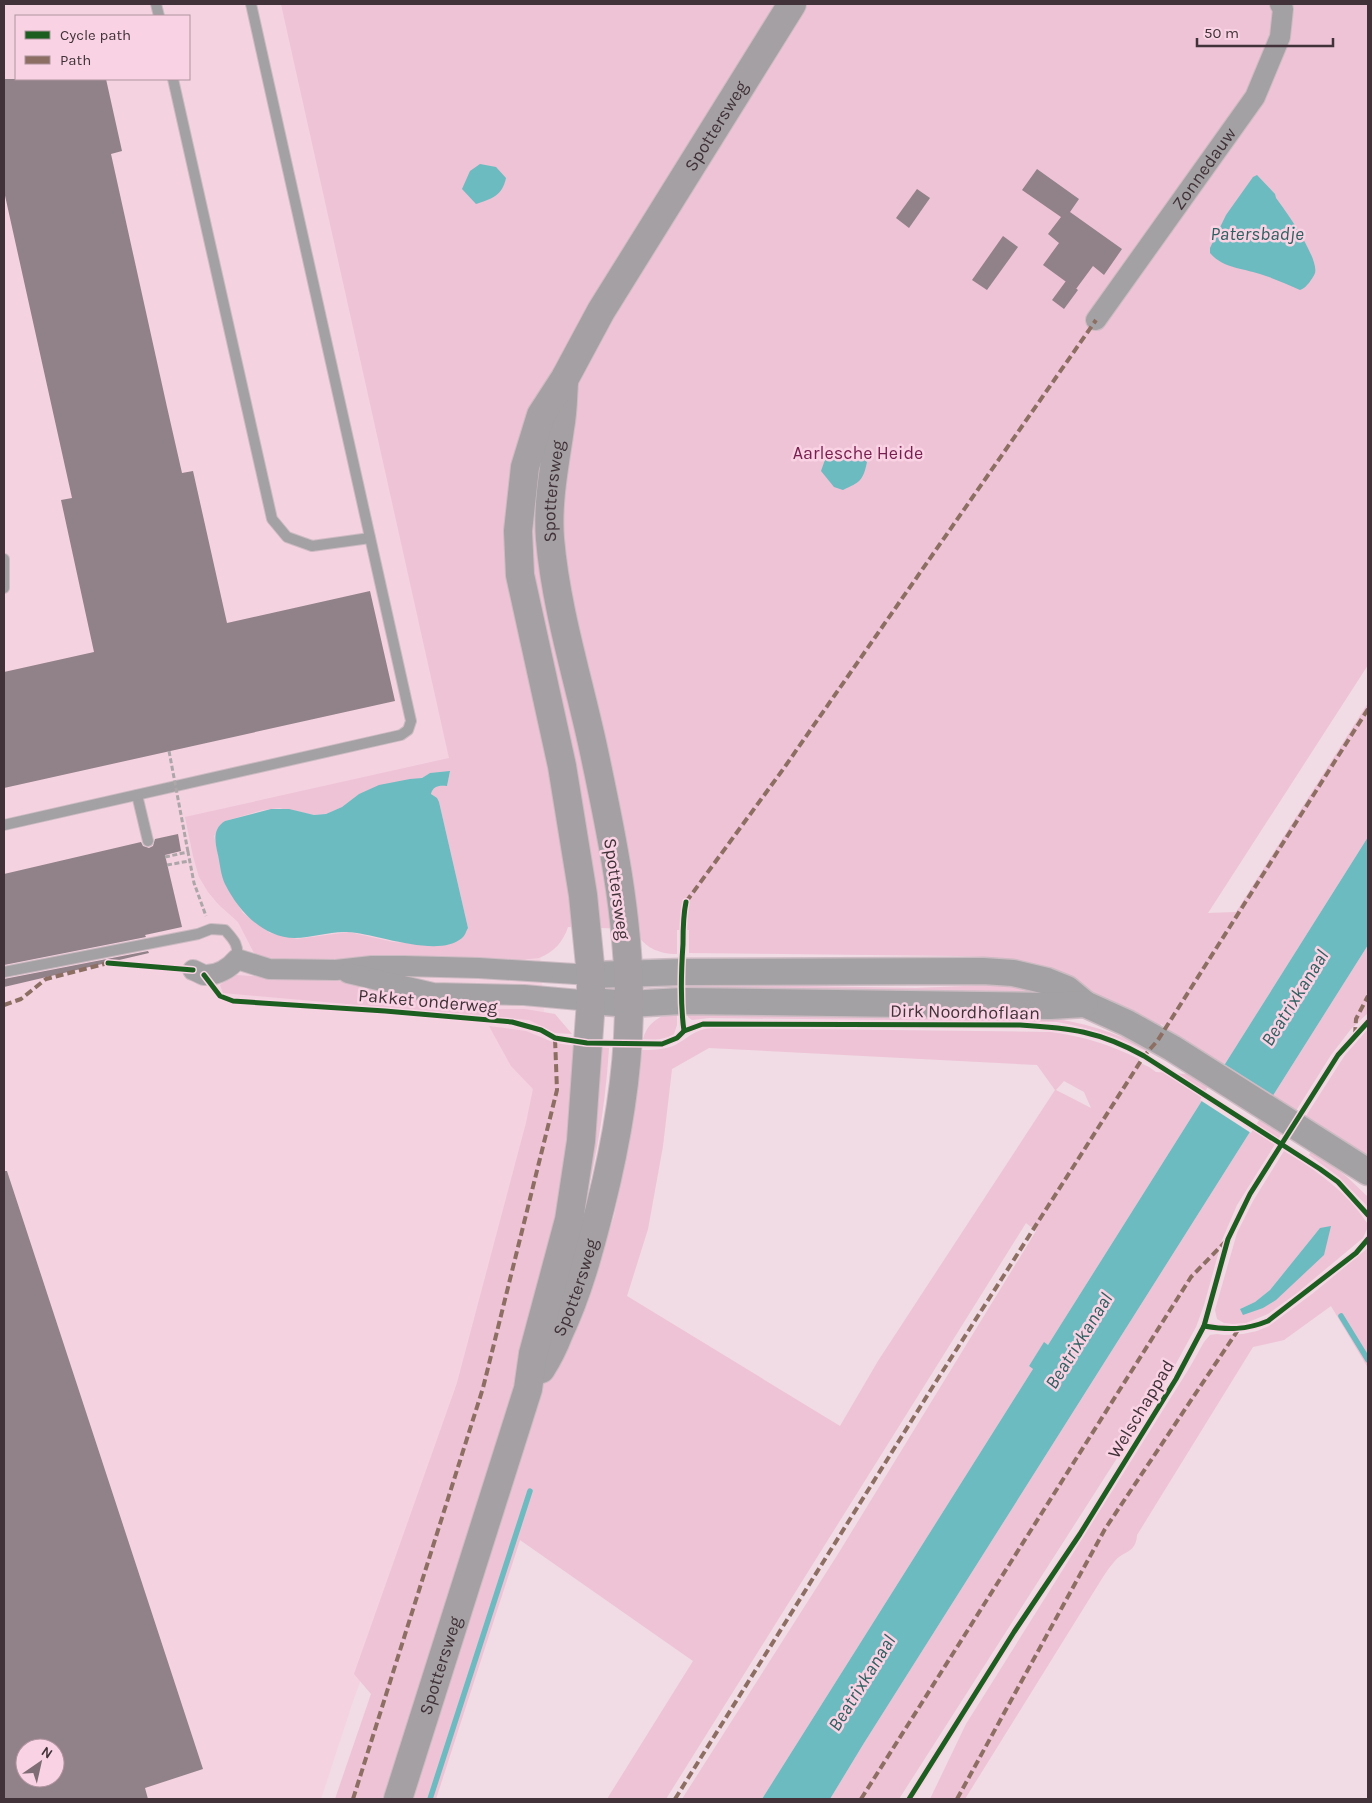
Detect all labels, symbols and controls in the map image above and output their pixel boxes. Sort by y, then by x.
legend [15,15,190,80]
scale bar [1197,15,1333,47]
text: 50 m [1204,24,1239,42]
text: Cycle path [60,26,131,44]
text: Path [60,51,91,69]
street label: Spottersweg [680,77,753,175]
street label: Zonnedauw [1167,123,1241,214]
water label: Patersbadje [1210,223,1304,245]
street label: Spottersweg [538,439,569,543]
park label: Aarlesche Heide [793,442,923,464]
street label: Spottersweg [599,837,635,941]
water label: Beatrixkanaal [1257,946,1333,1050]
street label: Pakket onderweg [357,984,499,1018]
street label: Dirk Noordhoflaan [890,1000,1040,1024]
street label: Spottersweg [548,1236,603,1340]
water label: Beatrixkanaal [1041,1289,1117,1393]
street label: Welschappad [1103,1356,1179,1462]
street label: Spottersweg [414,1613,466,1718]
water label: Beatrixkanaal [824,1631,900,1735]
north arrow [15,1738,65,1788]
text: N [38,1743,56,1762]

